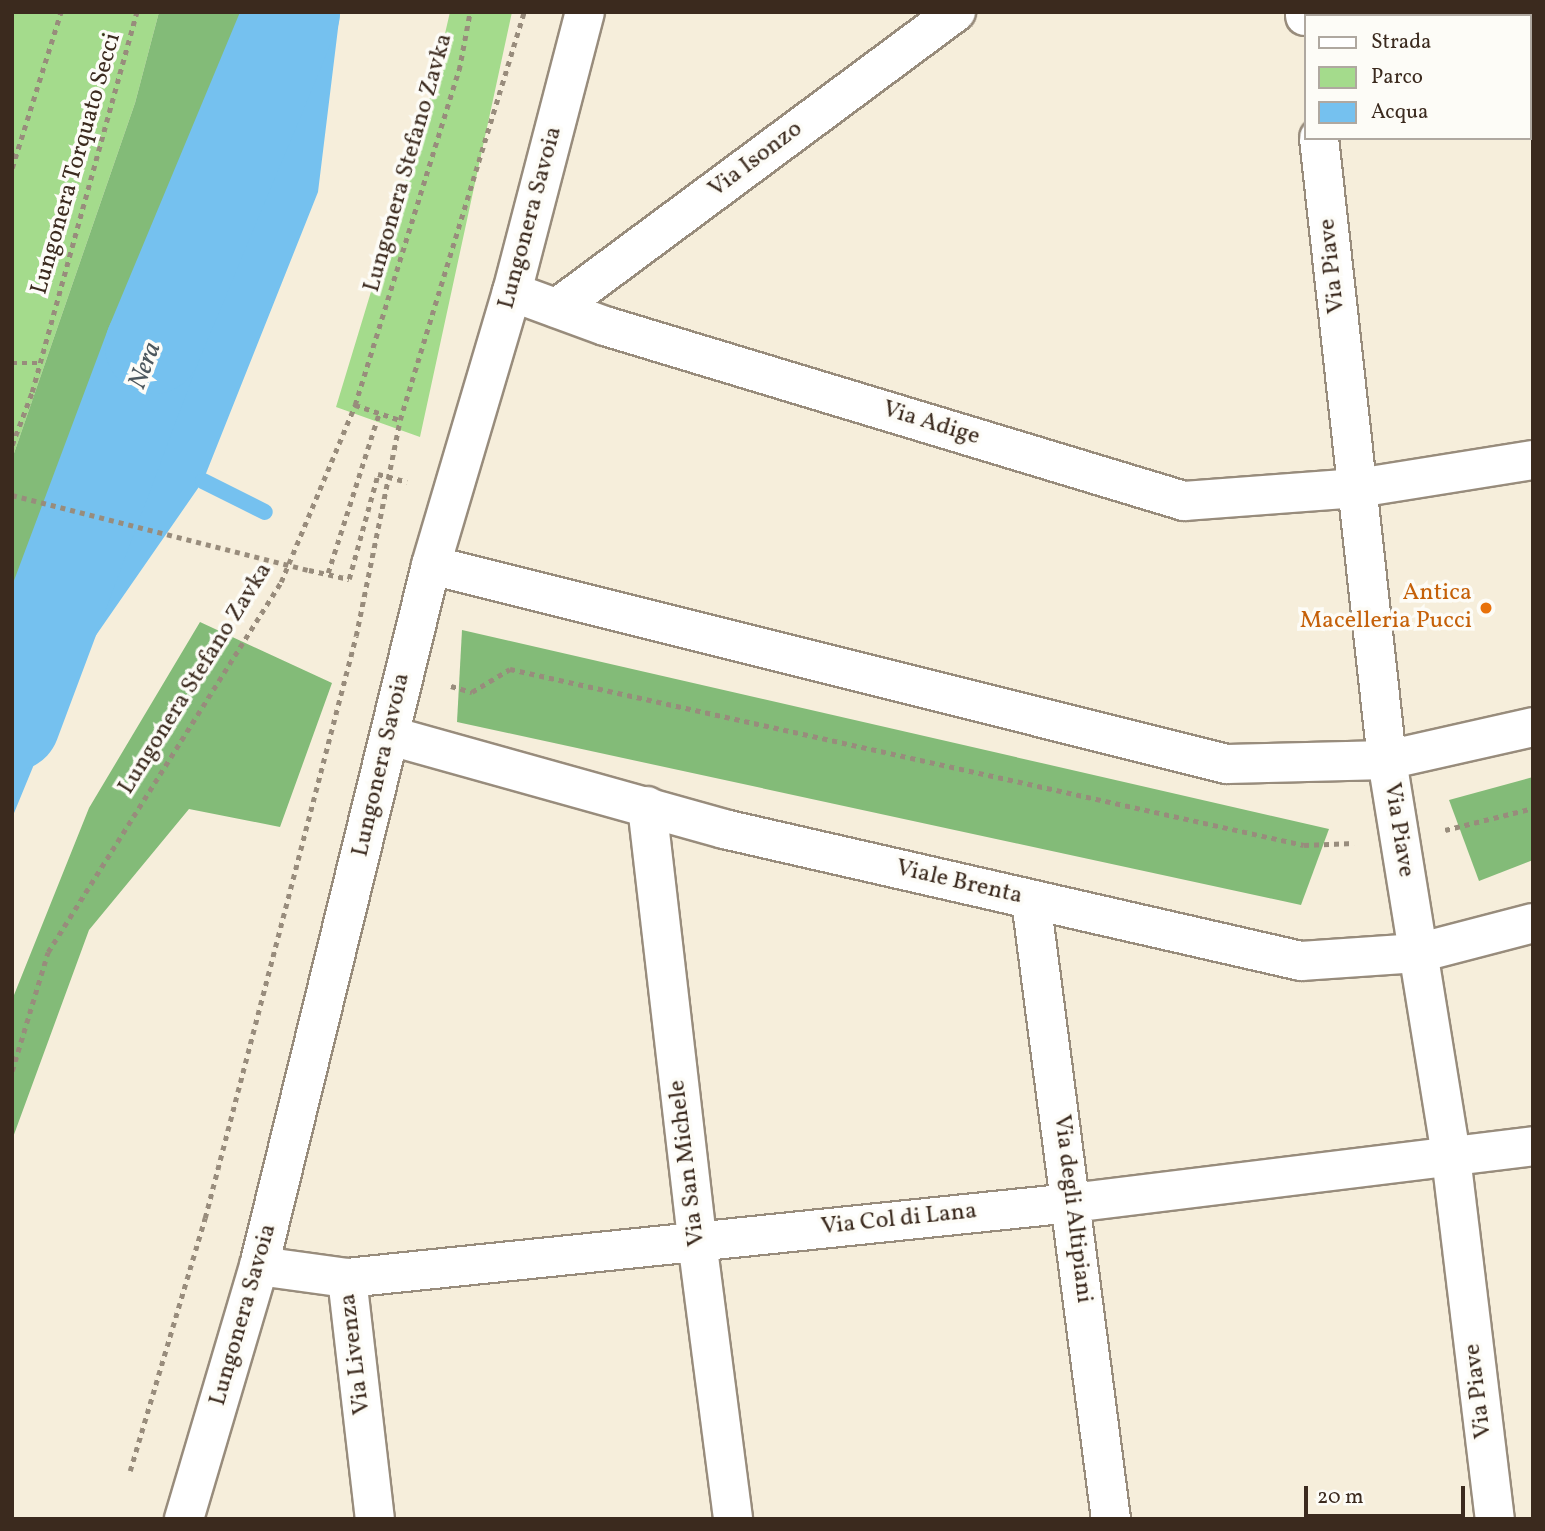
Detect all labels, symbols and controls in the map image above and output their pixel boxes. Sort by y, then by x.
legend [1304,14,1531,140]
text: Strada [1371,28,1432,57]
street label: Lungonera Torquato Secci [26,30,128,298]
street label: Lungonera Stefano Zavka [358,30,460,296]
text: Parco [1371,63,1423,92]
text: Acqua [1371,98,1429,127]
street label: Via Isonzo [703,115,809,205]
street label: Lungonera Savoia [493,124,569,312]
street label: Via Piave [1314,217,1352,315]
water label: Nera [123,338,169,394]
street label: Via Adige [879,396,983,452]
street label: Lungonera Stefano Zavka [113,558,279,800]
place label: Antica Macelleria Pucci [1300,580,1472,636]
marker: Antica Macelleria Pucci [1478,600,1494,616]
street label: Lungonera Savoia [347,670,417,860]
street label: Via Piave [1376,781,1420,879]
street label: Viale Brenta [893,854,1025,912]
street label: Via San Michele [664,1078,712,1248]
street label: Via degli Altipiani [1046,1113,1098,1305]
street label: Via Col di Lana [820,1197,978,1243]
street label: Lungonera Savoia [204,1221,284,1409]
street label: Via Livenza [334,1292,378,1416]
street label: Via Piave [1459,1342,1499,1440]
scale bar [1307,1472,1468,1516]
text: 20 m [1317,1483,1363,1512]

